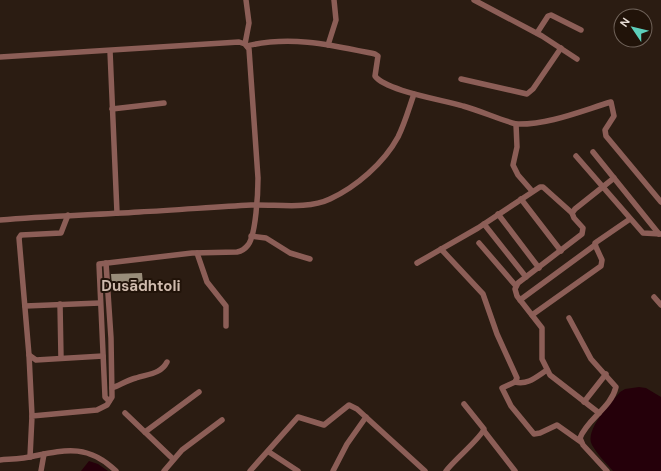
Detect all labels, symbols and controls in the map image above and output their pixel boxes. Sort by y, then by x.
north arrow [613,8,653,48]
text: N [617,15,633,30]
district label: Dusādhtoli [101,276,181,296]

